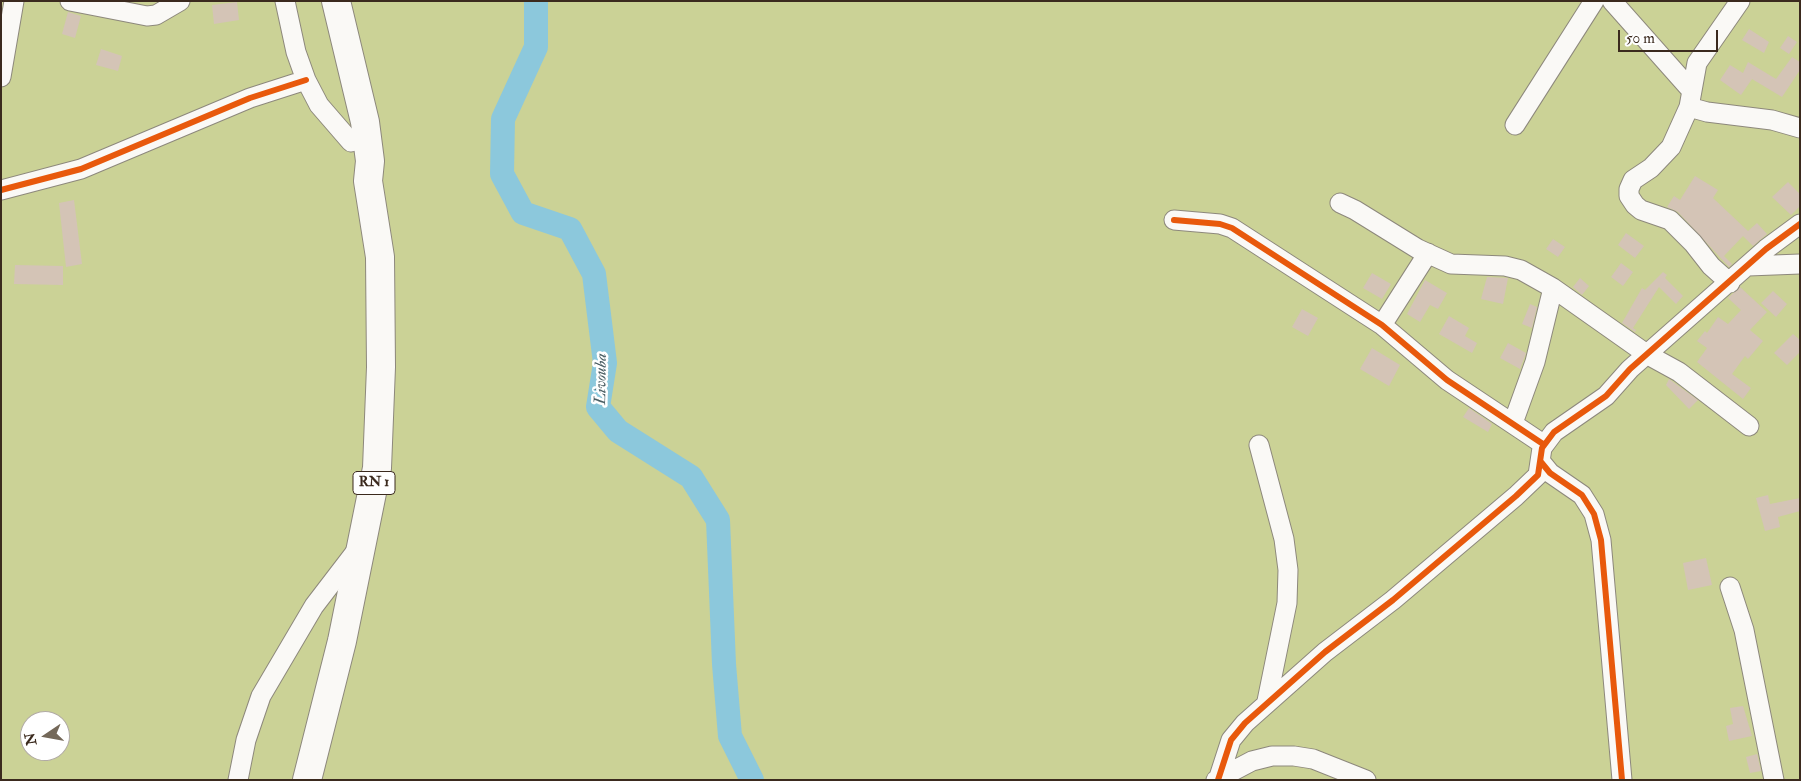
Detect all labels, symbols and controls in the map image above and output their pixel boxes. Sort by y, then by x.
scale bar [1621,20,1721,52]
text: 50 m [1626,29,1655,48]
water label: Livouba [592,353,612,405]
road number: RN 1 [353,472,395,494]
north arrow [20,711,70,761]
text: N [21,731,40,747]

